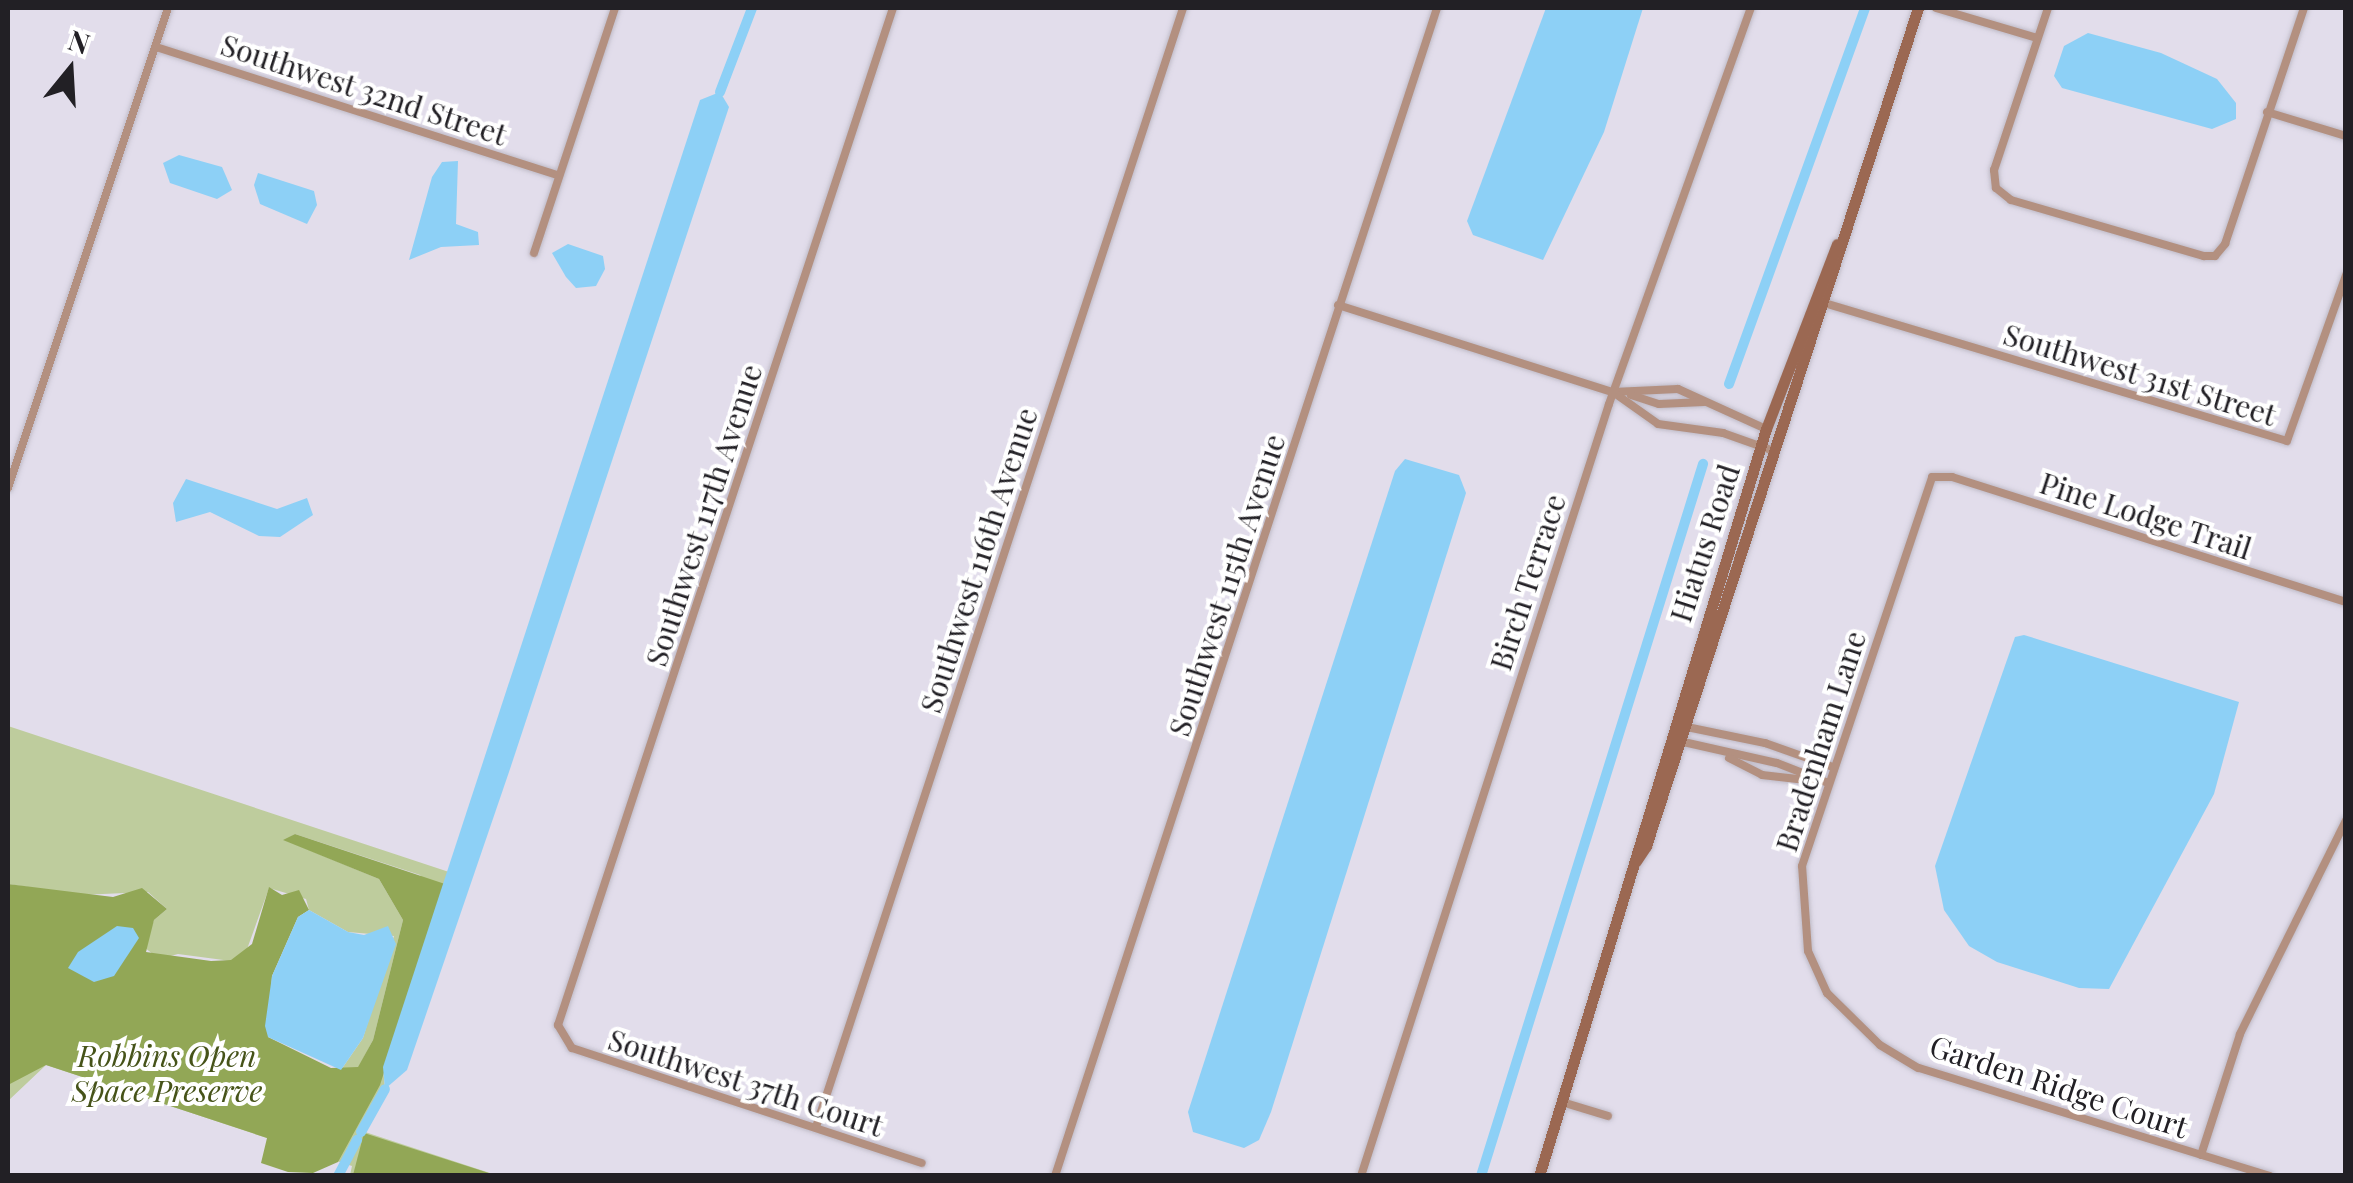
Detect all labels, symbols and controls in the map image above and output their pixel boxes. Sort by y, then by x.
north arrow [20,20,120,120]
text: N [64,20,95,62]
street label: Southwest 32nd Street [216,26,512,152]
street label: Southwest 31st Street [1999,315,2281,433]
street label: Southwest 117th Avenue [637,359,769,671]
street label: Southwest 116th Avenue [911,402,1045,718]
street label: Southwest 115th Avenue [1160,429,1292,741]
street label: Hiatus Road [1662,460,1746,626]
street label: Pine Lodge Trail [2035,464,2257,566]
street label: Birch Terrace [1481,489,1573,675]
street label: Bradenham Lane [1767,626,1873,856]
street label: Southwest 37th Court [604,1020,888,1144]
street label: Garden Ridge Court [1926,1027,2192,1145]
park label: Robbins Open Space Preserve [72,1037,262,1108]

